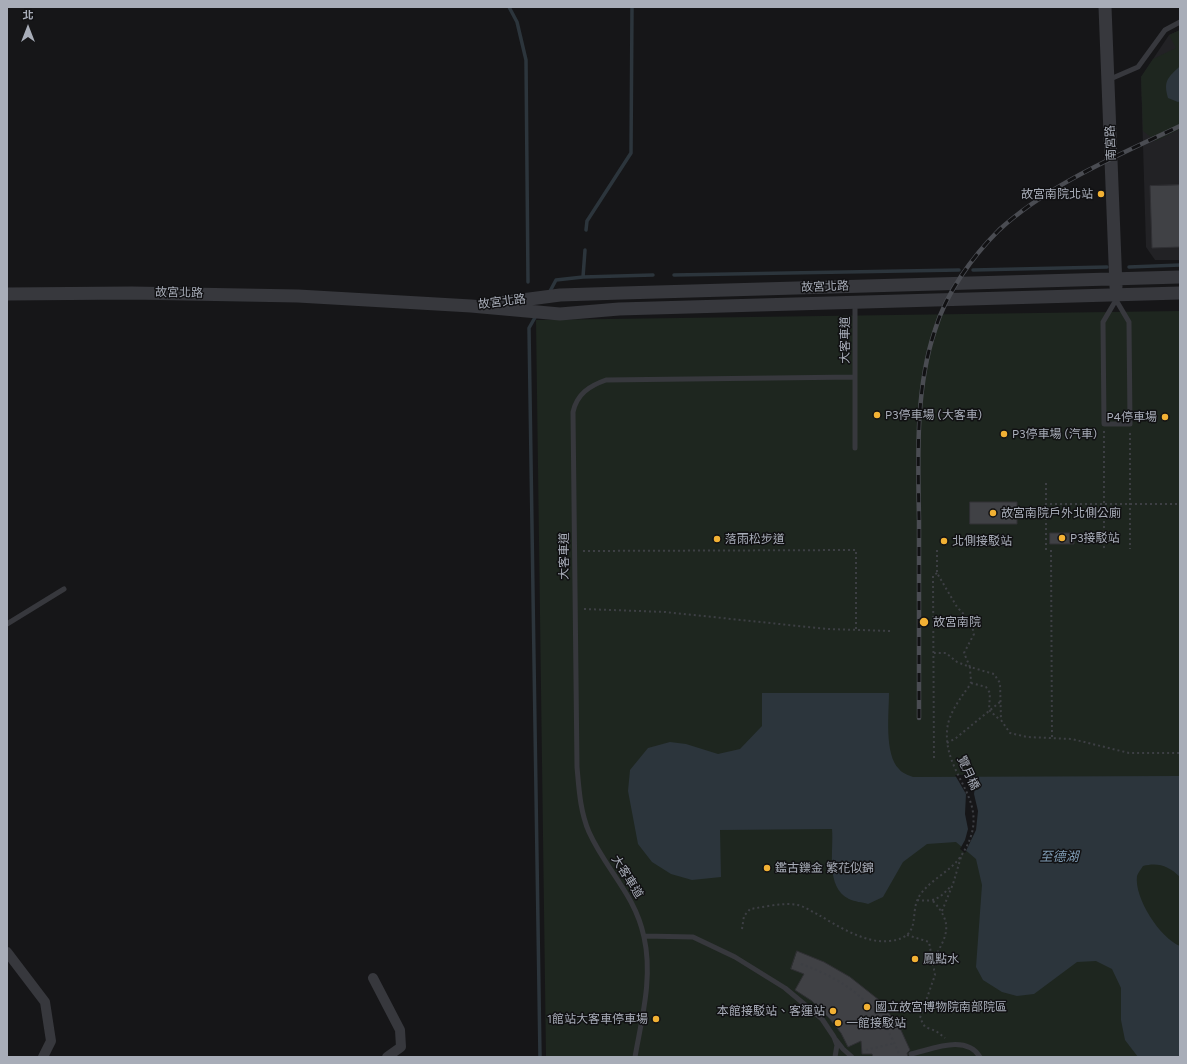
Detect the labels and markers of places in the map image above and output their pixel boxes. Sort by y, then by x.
place label: 故宮南院北站 [1021,187,1093,201]
marker: 故宮南院北站 [1096,189,1106,199]
place label: P3停車場 (大客車) [885,408,982,422]
marker: P3停車場 (大客車) [872,410,882,420]
place label: P4停車場 [1107,410,1157,424]
marker: P4停車場 [1160,412,1170,422]
place label: P3停車場 (汽車) [1012,427,1097,441]
marker: P3停車場 (汽車) [999,429,1009,439]
place label: 故宮南院戶外北側公廁 [1001,506,1121,520]
marker: 故宮南院戶外北側公廁 [988,508,998,518]
place label: P3接駁站 [1070,531,1119,545]
place label: 落雨松步道 [725,532,785,546]
marker: P3接駁站 [1057,533,1067,543]
marker: 落雨松步道 [712,534,722,544]
place label: 北側接駁站 [952,534,1012,548]
marker: 北側接駁站 [939,536,949,546]
place label: 故宮南院 [933,615,981,629]
marker: 故宮南院 [918,616,930,628]
place label: 鑑古鑠金 繁花似錦 [775,861,874,875]
marker: 鑑古鑠金 繁花似錦 [762,863,772,873]
place label: 鳳點水 [923,952,959,966]
marker: 鳳點水 [910,954,920,964]
place label: 國立故宮博物院南部院區 [875,1000,1007,1014]
marker: 國立故宮博物院南部院區 [862,1002,872,1012]
place label: 本館接駁站、客運站 [717,1004,825,1018]
marker: 本館接駁站、客運站 [828,1006,838,1016]
place label: 1館站大客車停車場 [547,1012,648,1026]
marker: 1館站大客車停車場 [651,1014,661,1024]
place label: 一館接駁站 [846,1016,906,1030]
marker: 一館接駁站 [833,1018,843,1028]

